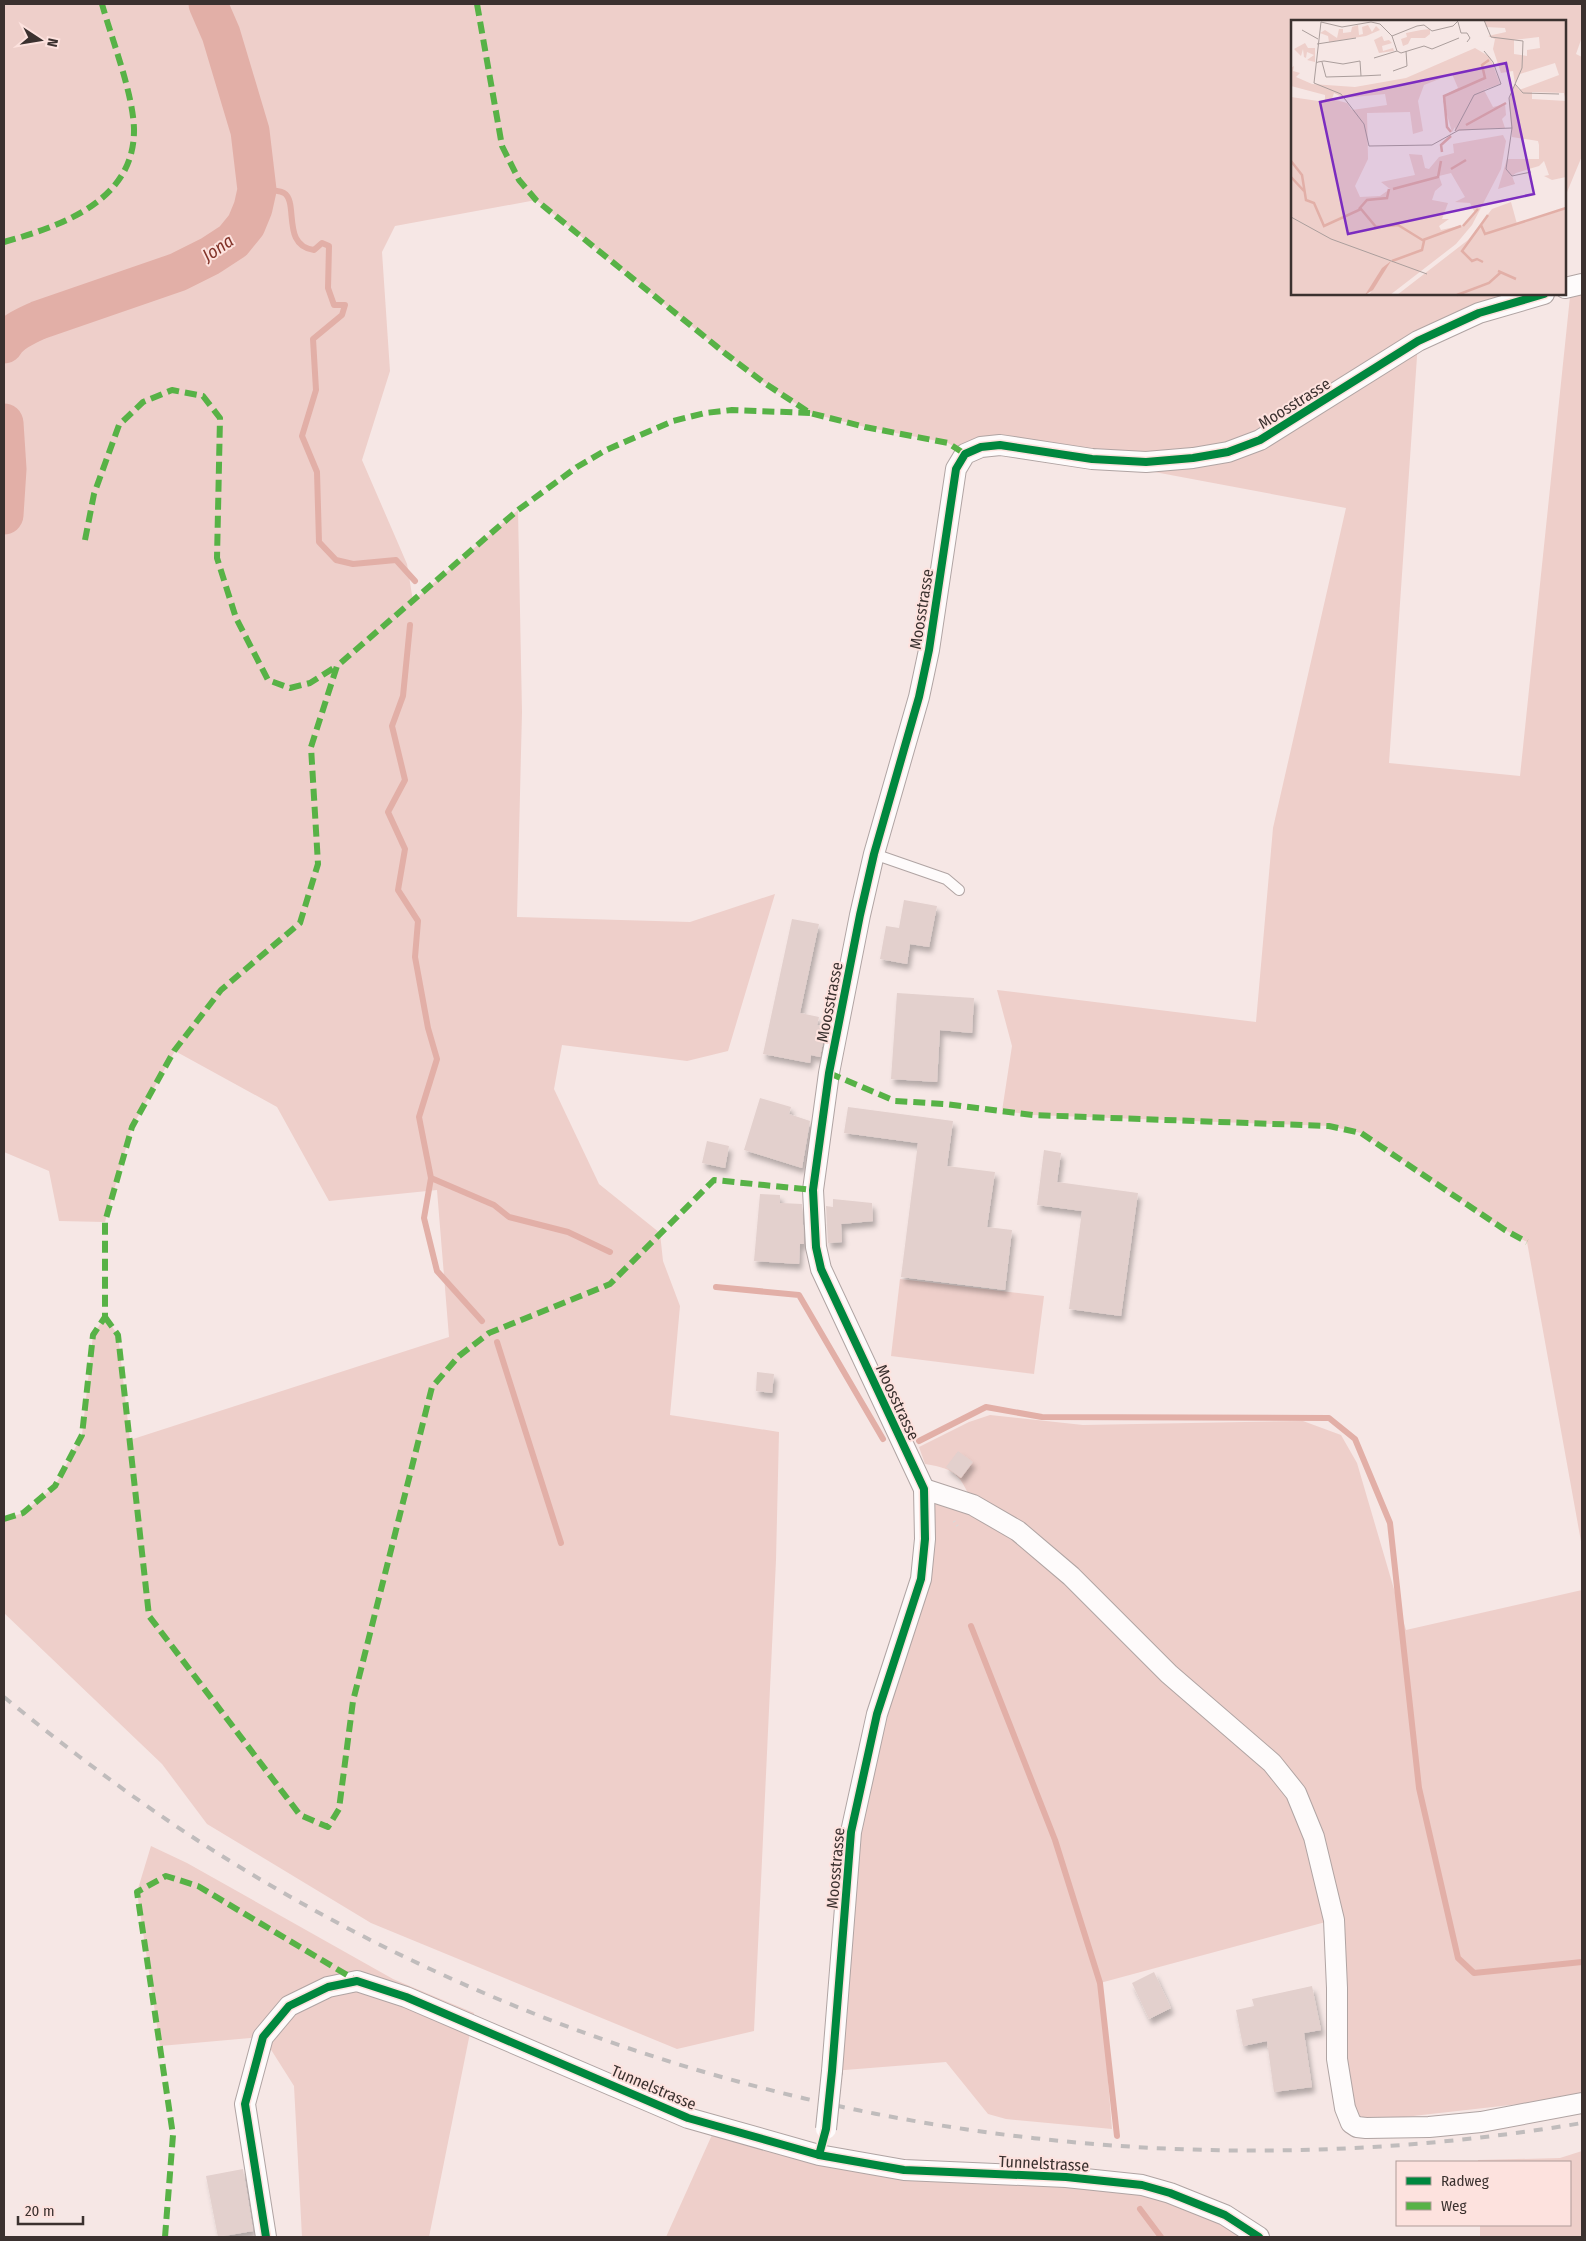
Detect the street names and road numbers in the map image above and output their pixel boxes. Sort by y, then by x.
street label: Moosstrasse [1255,374,1334,433]
street label: Moosstrasse [906,567,937,651]
street label: Moosstrasse [812,960,847,1044]
street label: Moosstrasse [872,1361,923,1443]
street label: Moosstrasse [822,1827,849,1909]
street label: Tunnelstrasse [608,2061,699,2114]
street label: Tunnelstrasse [998,2152,1090,2175]

